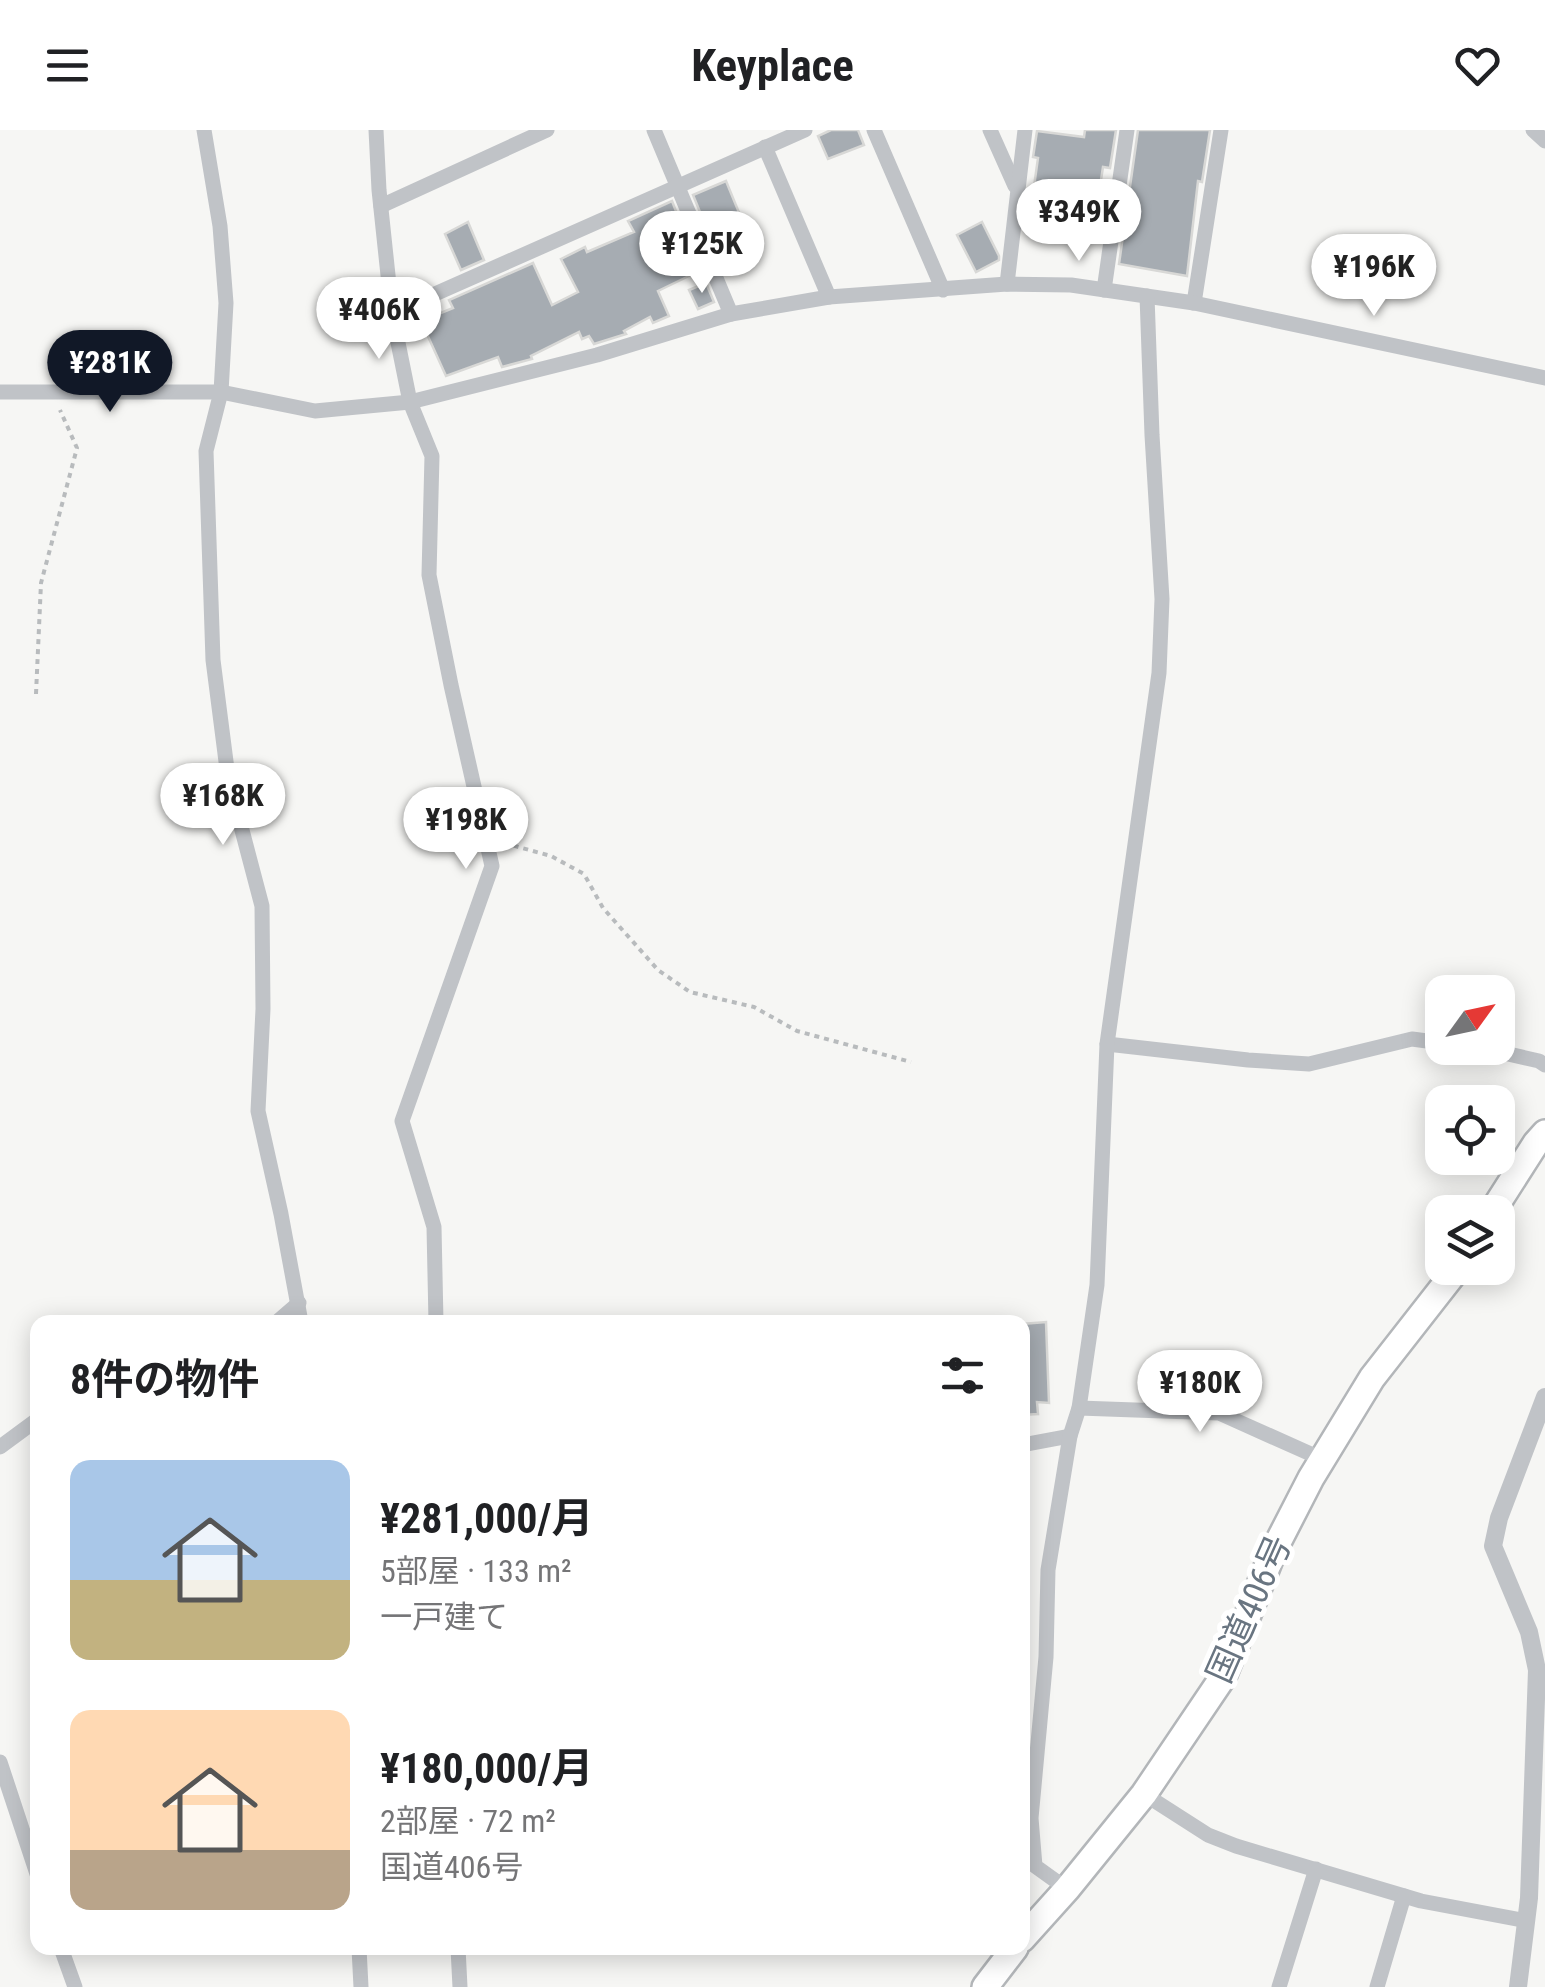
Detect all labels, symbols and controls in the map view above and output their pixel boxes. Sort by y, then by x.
icon: menu [40,38,95,93]
icon: heart [1450,38,1505,93]
text: Keyplace [691,39,854,92]
pin: ¥349K [1009,179,1149,264]
text: ¥349K [1038,192,1120,230]
pin: ¥125K [632,211,772,296]
text: ¥125K [661,224,743,262]
pin: ¥196K [1304,234,1444,319]
text: ¥196K [1333,247,1415,285]
pin: ¥406K [309,277,449,362]
text: ¥406K [338,290,420,328]
pin: ¥281K [40,330,180,415]
text: ¥281K [69,343,151,381]
pin: ¥168K [153,763,293,848]
text: ¥168K [182,776,264,814]
pin: ¥198K [396,787,536,872]
text: ¥198K [425,800,507,838]
north arrow [1425,975,1515,1065]
map controls [1425,975,1515,1285]
button: locate [1425,1085,1515,1175]
button: layers [1425,1195,1515,1285]
icon: filters [935,1348,990,1403]
pin: ¥180K [1130,1350,1270,1435]
text: 8件の物件 [70,1355,259,1404]
text: ¥180K [1159,1363,1241,1401]
text: ¥281,000/月 [380,1494,594,1543]
icon: home [150,1500,270,1620]
street label: 国道406号 [1199,1529,1300,1689]
text: 5部屋 · 133 m² [380,1552,572,1590]
text: 一戸建て [380,1598,508,1636]
text: ¥180,000/月 [380,1744,594,1793]
icon: home [150,1750,270,1870]
text: 2部屋 · 72 m² [380,1802,556,1840]
text: 国道406号 [380,1848,523,1886]

